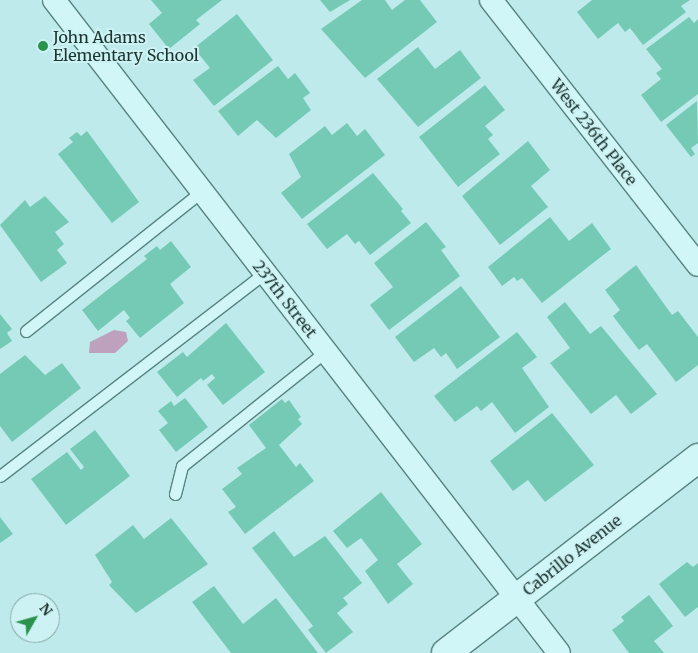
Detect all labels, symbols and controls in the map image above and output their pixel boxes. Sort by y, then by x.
place label: John Adams Elementary School [53,27,199,65]
marker: John Adams Elementary School [37,40,49,52]
street label: West 236th Place [547,75,641,189]
street label: 237th Street [249,257,321,341]
street label: Cabrillo Avenue [519,510,625,600]
north arrow [10,593,60,643]
text: N [36,599,57,619]

